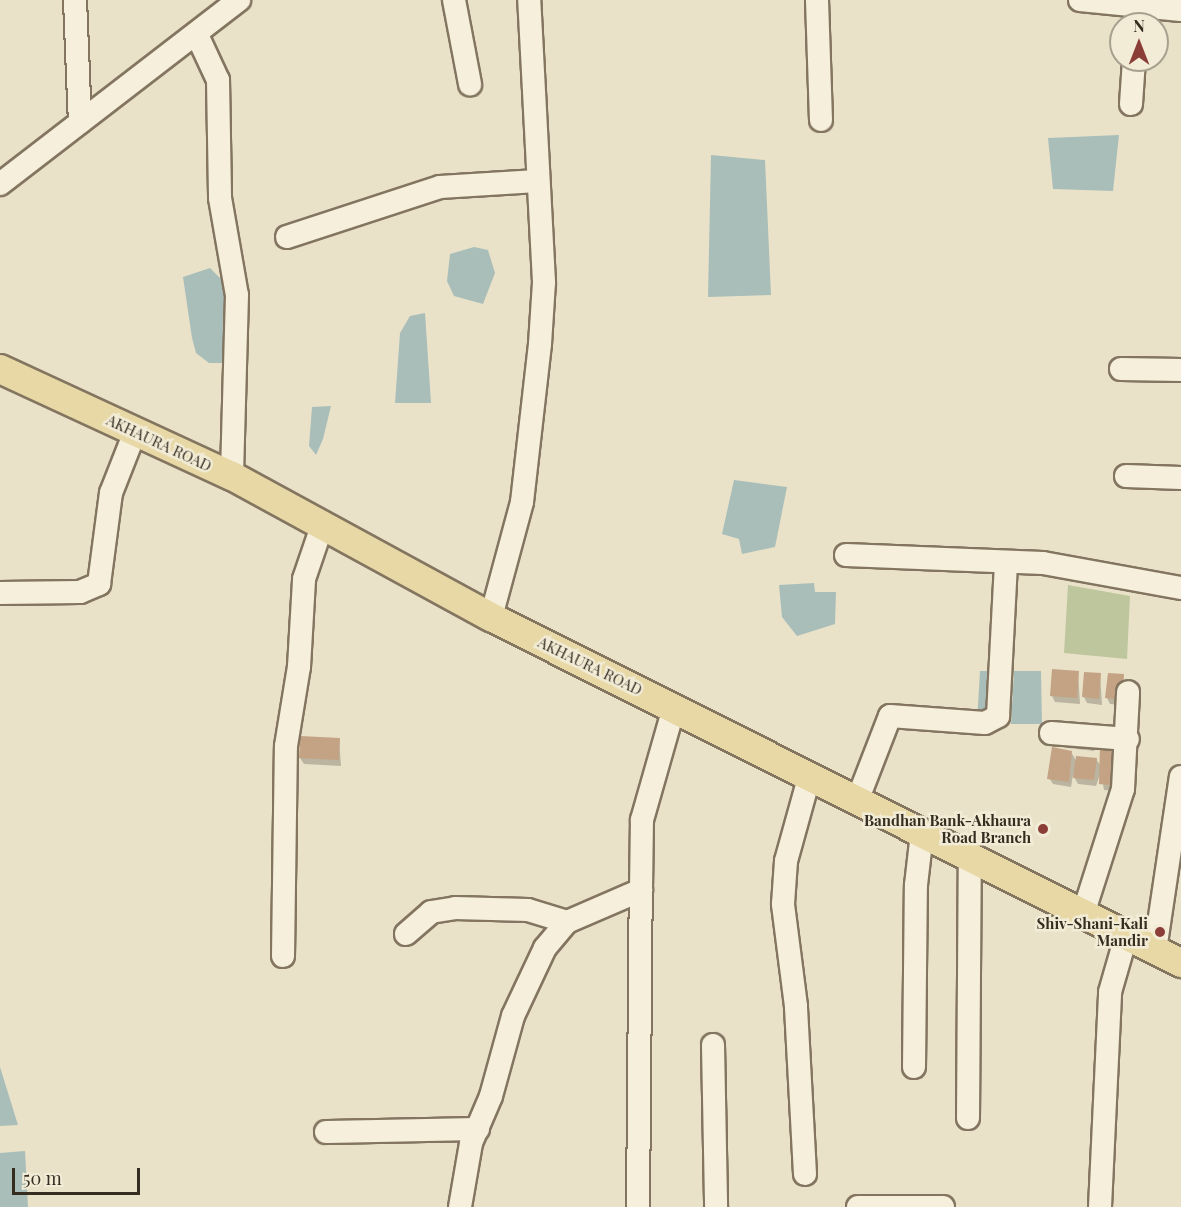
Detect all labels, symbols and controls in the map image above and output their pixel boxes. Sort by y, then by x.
north arrow [1109,12,1169,72]
text: N [1133,15,1145,36]
street label: AKHAURA ROAD [104,411,214,475]
street label: AKHAURA ROAD [535,633,645,699]
place label: Bandhan Bank-Akhaura Road Branch [864,811,1031,846]
marker: Bandhan Bank-Akhaura Road Branch [1036,822,1050,836]
place label: Shiv-Shani-Kali Mandir [1037,914,1148,949]
marker: Shiv-Shani-Kali Mandir [1153,925,1167,939]
scale bar [15,1156,142,1194]
text: 50 m [23,1166,62,1190]

